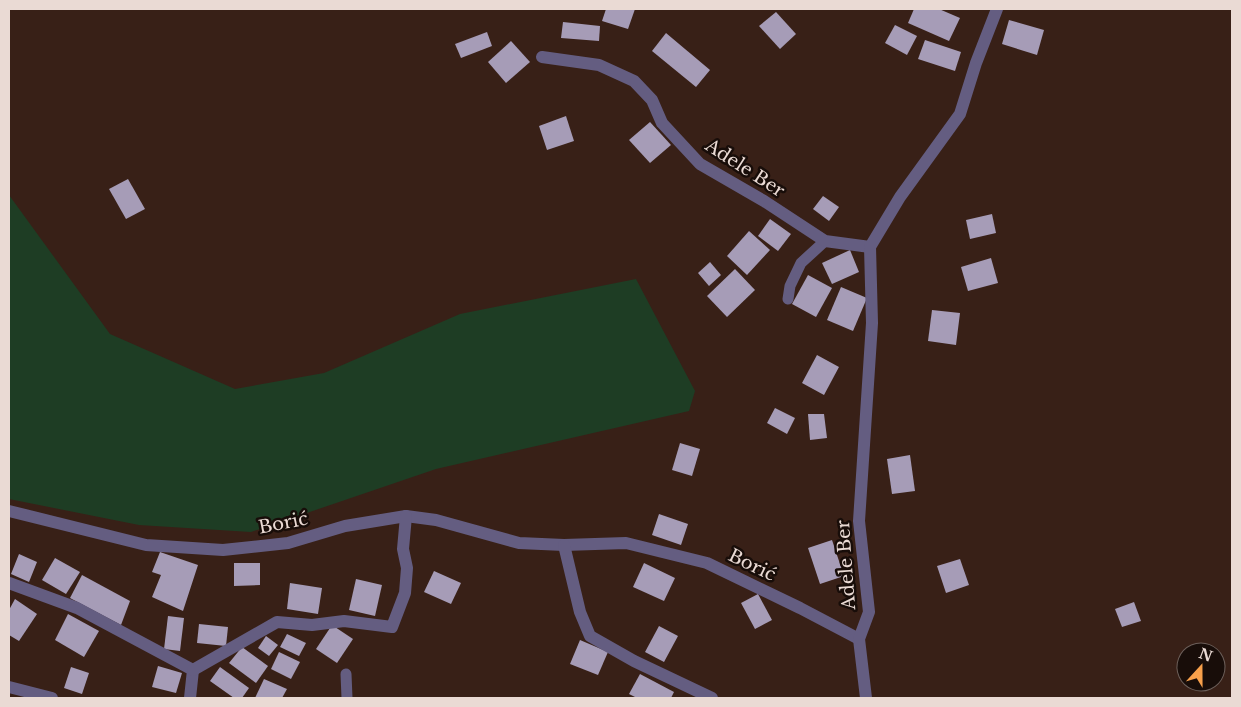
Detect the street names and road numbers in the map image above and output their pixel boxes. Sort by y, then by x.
street label: Adele Ber [700,134,789,202]
street label: Borić [256,507,310,539]
street label: Adele Ber [832,519,860,612]
street label: Borić [725,544,780,586]

